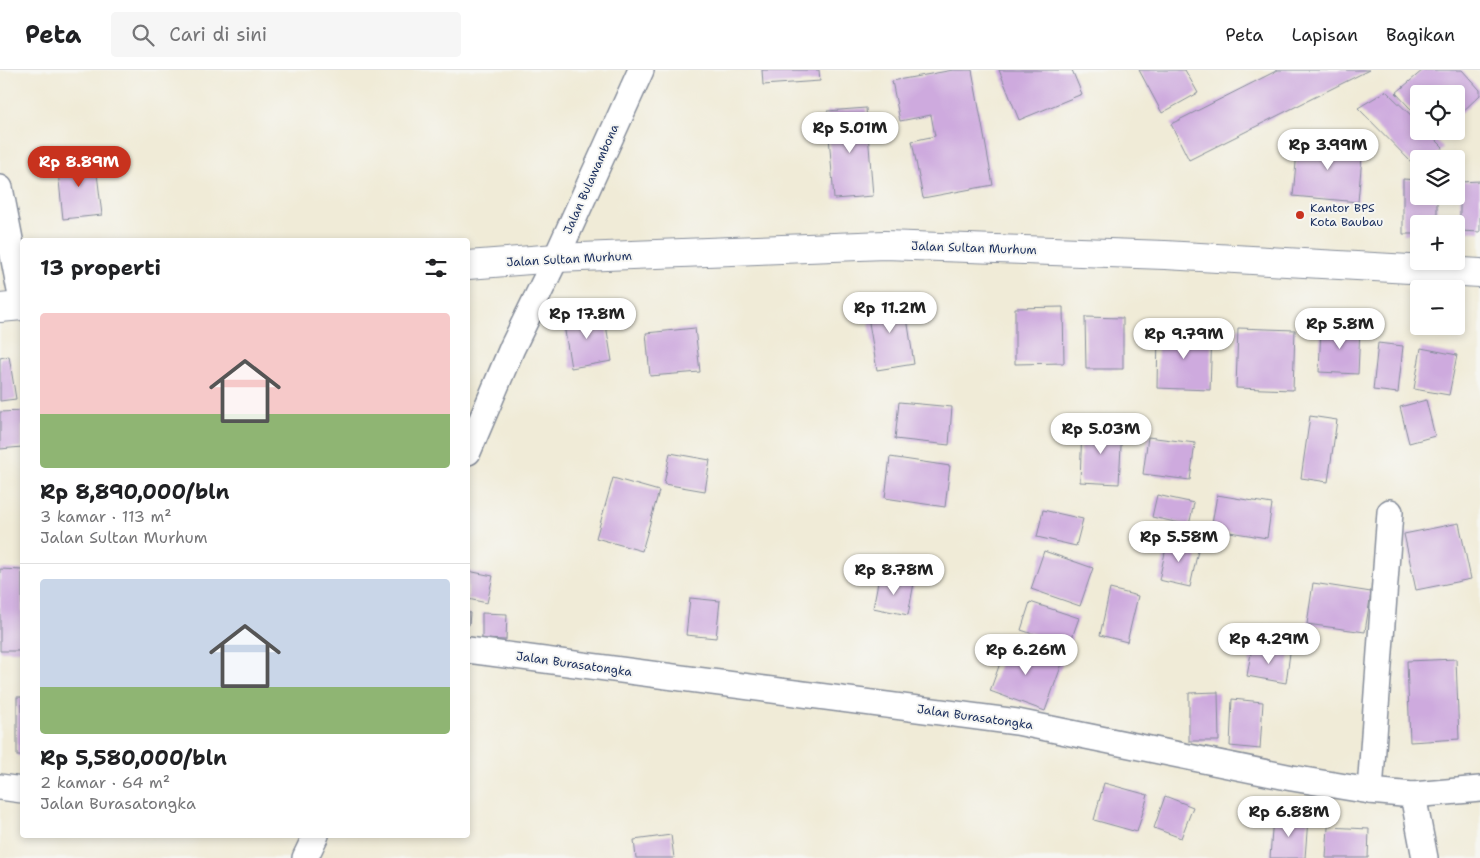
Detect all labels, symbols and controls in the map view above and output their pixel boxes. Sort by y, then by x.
search box [111,12,461,57]
text: Peta [25,19,81,51]
icon: search [129,21,157,49]
text: Cari di sini [169,22,267,47]
text: Peta [1225,23,1264,47]
text: Lapisan [1292,23,1358,47]
text: Bagikan [1386,23,1455,47]
map controls [1410,85,1465,335]
button: locate [1410,85,1465,140]
pin: Rp 5.01M [798,112,902,154]
text: Rp 5.01M [813,117,887,138]
street label: Jalan Bulawambona [560,121,623,237]
pin: Rp 3.99M [1276,128,1380,171]
text: Rp 3.99M [1289,134,1367,155]
pin: Rp 8.89M [27,146,131,188]
button: layers [1410,150,1465,205]
text: Rp 8.89M [39,151,119,172]
place label: Kantor BPS Kota Baubau [1310,200,1383,230]
marker: Kantor BPS Kota Baubau [1294,209,1306,221]
button: + [1410,215,1465,270]
street label: Jalan Sultan Murhum [911,238,1037,258]
street label: Jalan Sultan Murhum [506,248,632,270]
text: 13 properti [40,254,161,282]
icon: filters [422,254,450,282]
button: − [1410,280,1465,335]
pin: Rp 11.2M [838,292,942,334]
text: Rp 11.2M [854,297,926,318]
pin: Rp 17.8M [535,298,639,340]
text: Rp 17.8M [549,303,625,324]
pin: Rp 5.8M [1294,308,1386,350]
text: Rp 5.8M [1306,313,1374,334]
pin: Rp 9.79M [1132,318,1236,360]
text: Rp 9.79M [1144,323,1224,344]
icon: home [200,346,290,436]
pin: Rp 5.03M [1049,412,1153,455]
text: Rp 5.03M [1062,418,1140,439]
text: Rp 8,890,000/bln [40,478,230,506]
text: 3 kamar · 113 m² [40,506,172,527]
pin: Rp 5.58M [1127,520,1231,563]
text: Rp 5.58M [1140,526,1218,547]
text: Jalan Sultan Murhum [40,527,208,548]
pin: Rp 8.78M [842,554,946,596]
text: Rp 8.78M [854,559,934,580]
icon: home [200,611,290,701]
pin: Rp 4.29M [1217,622,1321,665]
text: Rp 4.29M [1229,628,1309,649]
pin: Rp 6.26M [974,634,1078,676]
text: Rp 6.26M [986,639,1066,660]
street label: Jalan Burasatongka [515,648,634,680]
street label: Jalan Burasatongka [916,701,1035,733]
text: Rp 5,580,000/bln [40,744,227,772]
text: 2 kamar · 64 m² [40,772,170,793]
text: Jalan Burasatongka [40,793,196,814]
pin: Rp 6.88M [1237,796,1341,838]
text: Rp 6.88M [1249,801,1329,822]

